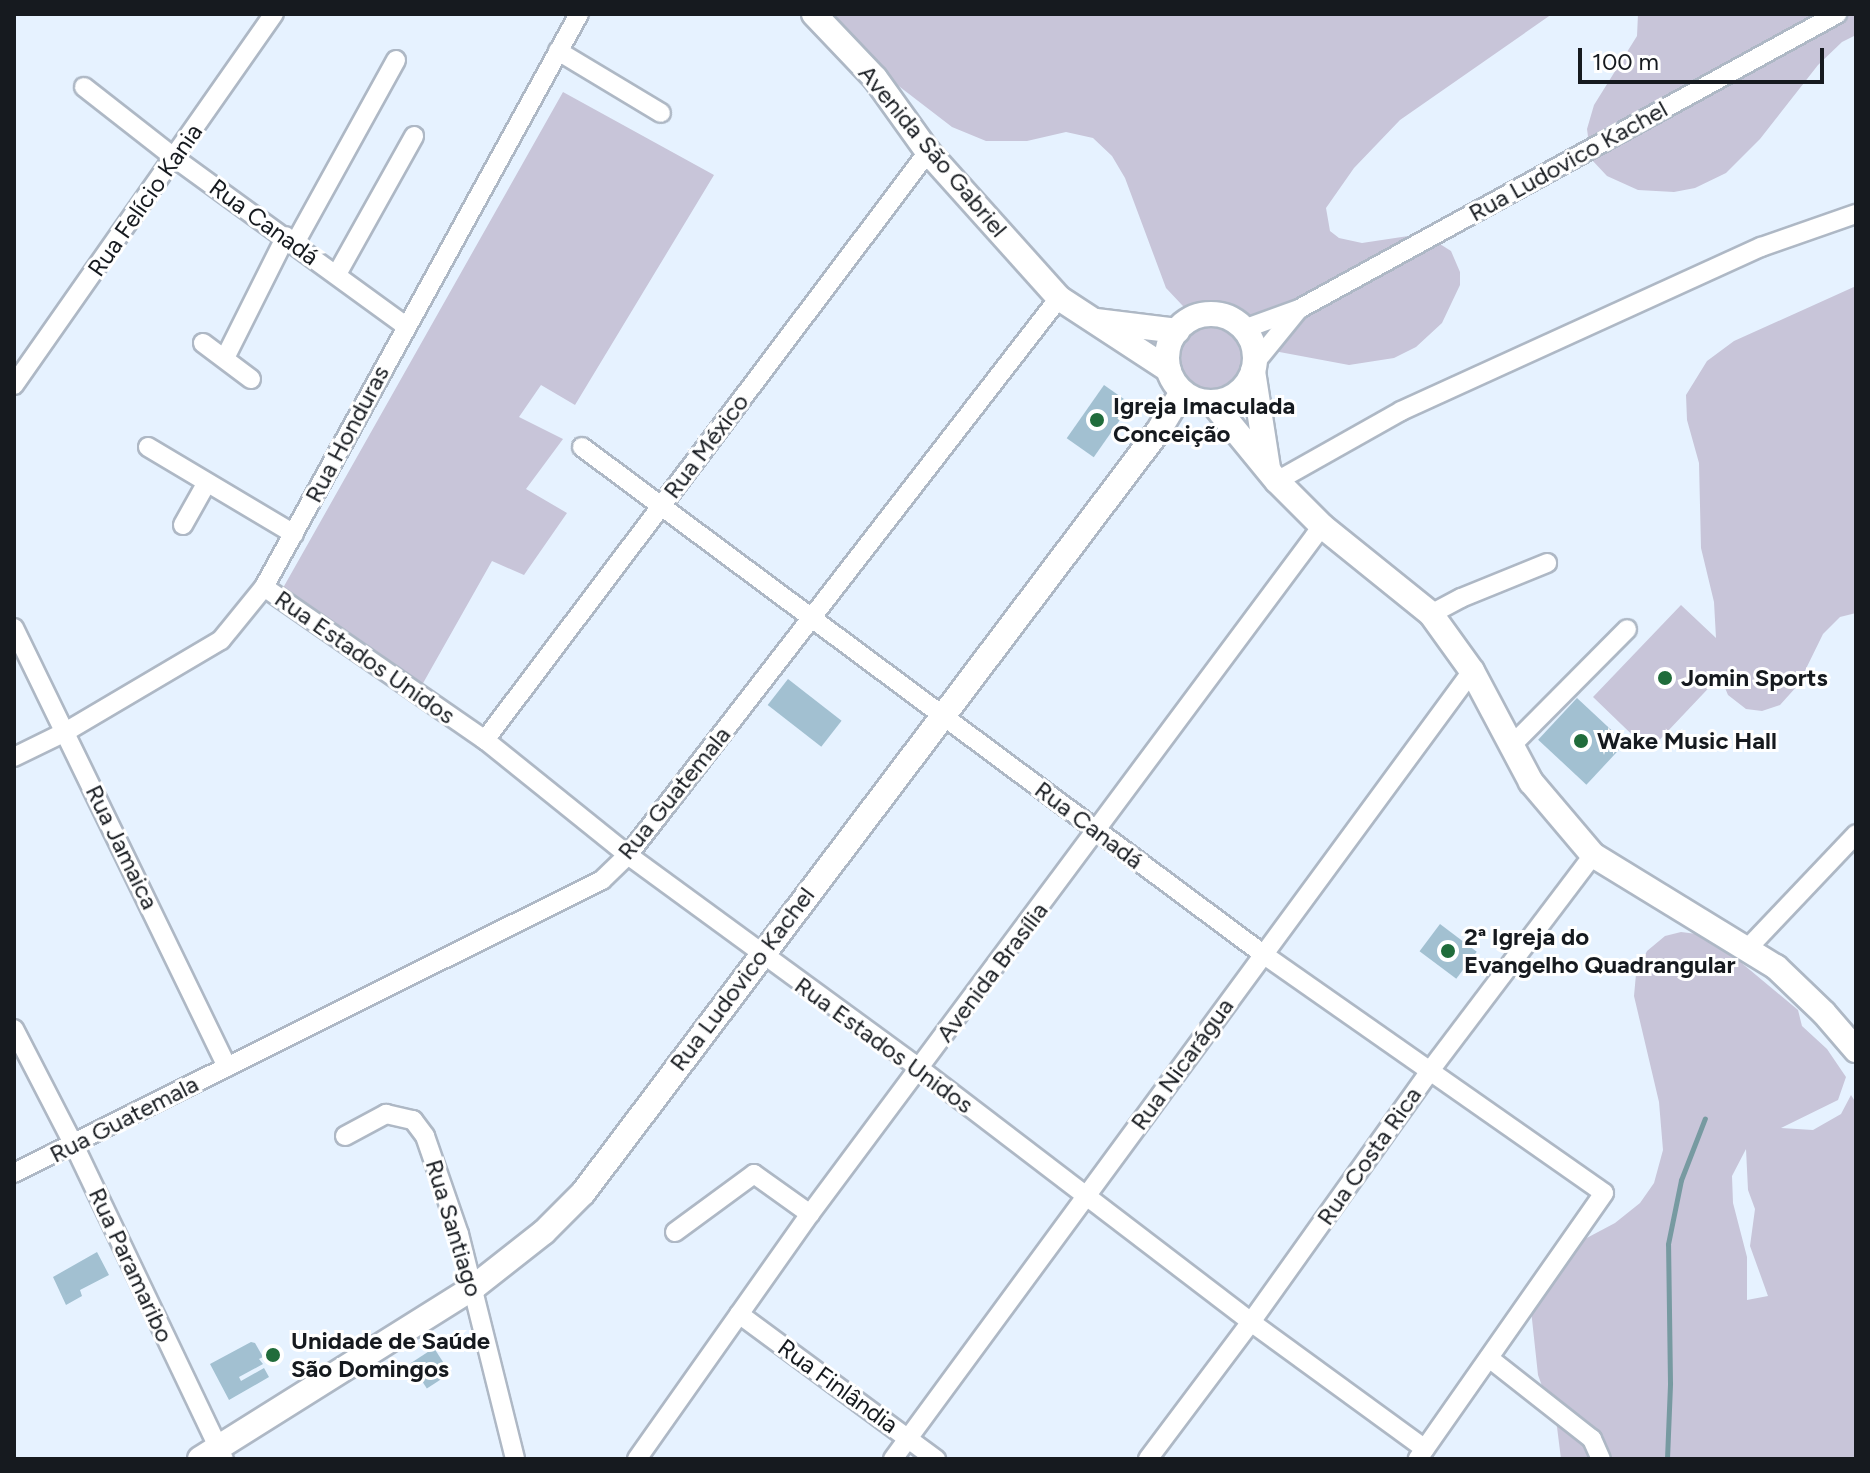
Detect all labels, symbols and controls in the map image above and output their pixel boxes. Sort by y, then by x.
scale bar [1582,32,1828,82]
text: 100 m [1592,47,1659,76]
street label: Avenida São Gabriel [853,59,1013,243]
street label: Rua Ludovico Kachel [1464,94,1672,228]
street label: Rua Felício Kania [82,118,208,282]
street label: Rua Canadá [204,173,324,271]
street label: Rua Honduras [299,361,395,507]
street label: Rua México [657,388,755,504]
place label: Igreja Imaculada Conceição [1113,392,1295,448]
marker: Igreja Imaculada Conceição [1088,411,1106,429]
street label: Rua Estados Unidos [269,584,461,730]
place label: Jomin Sports [1681,664,1828,692]
marker: Jomin Sports [1656,669,1674,687]
street label: Rua Guatemala [612,721,736,865]
place label: Wake Music Hall [1597,727,1777,755]
marker: Wake Music Hall [1572,732,1590,750]
street label: Rua Canadá [1029,775,1149,875]
street label: Rua Jamaica [80,780,164,914]
street label: Rua Ludovico Kachel [664,882,820,1076]
street label: Avenida Brasília [930,897,1054,1047]
place label: 2ª Igreja do Evangelho Quadrangular [1464,923,1735,979]
marker: 2ª Igreja do Evangelho Quadrangular [1439,942,1457,960]
street label: Rua Estados Unidos [789,971,979,1119]
street label: Rua Nicarágua [1125,992,1239,1136]
street label: Rua Guatemala [45,1069,203,1169]
street label: Rua Costa Rica [1311,1081,1427,1231]
street label: Rua Santiago [419,1156,489,1300]
street label: Rua Paramaribo [83,1183,179,1347]
place label: Unidade de Saúde São Domingos [291,1327,490,1383]
street label: Rua Finlândia [772,1333,904,1439]
marker: Unidade de Saúde São Domingos [262,1344,284,1366]

